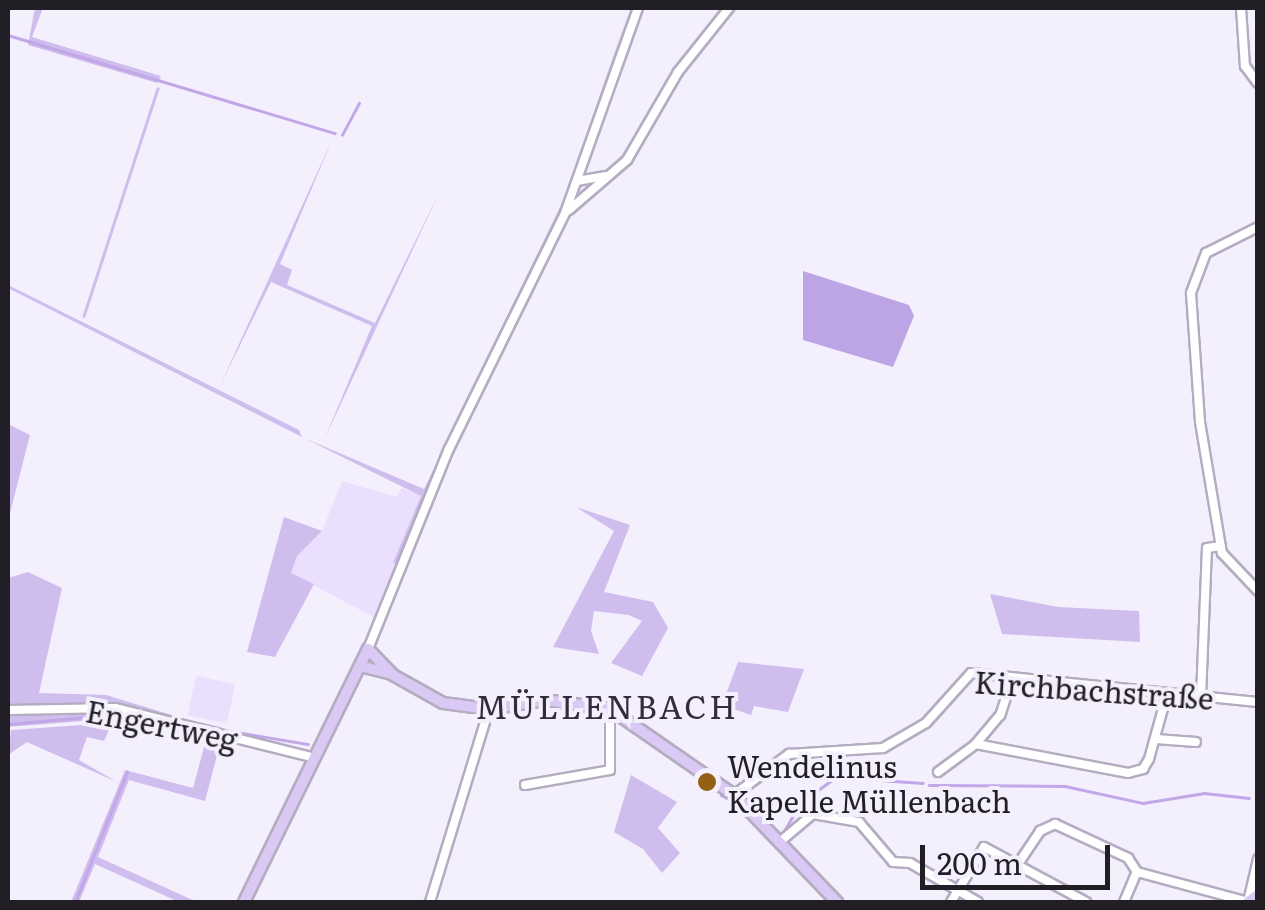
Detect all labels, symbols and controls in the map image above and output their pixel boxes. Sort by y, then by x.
street label: Kirchbachstraße [973,663,1215,715]
district label: MÜLLENBACH [475,686,739,724]
street label: Engertweg [83,692,241,756]
place label: Wendelinus Kapelle Müllenbach [727,747,1011,818]
marker: Wendelinus Kapelle Müllenbach [696,771,718,793]
scale bar [925,825,1115,887]
text: 200 m [937,840,1022,884]

